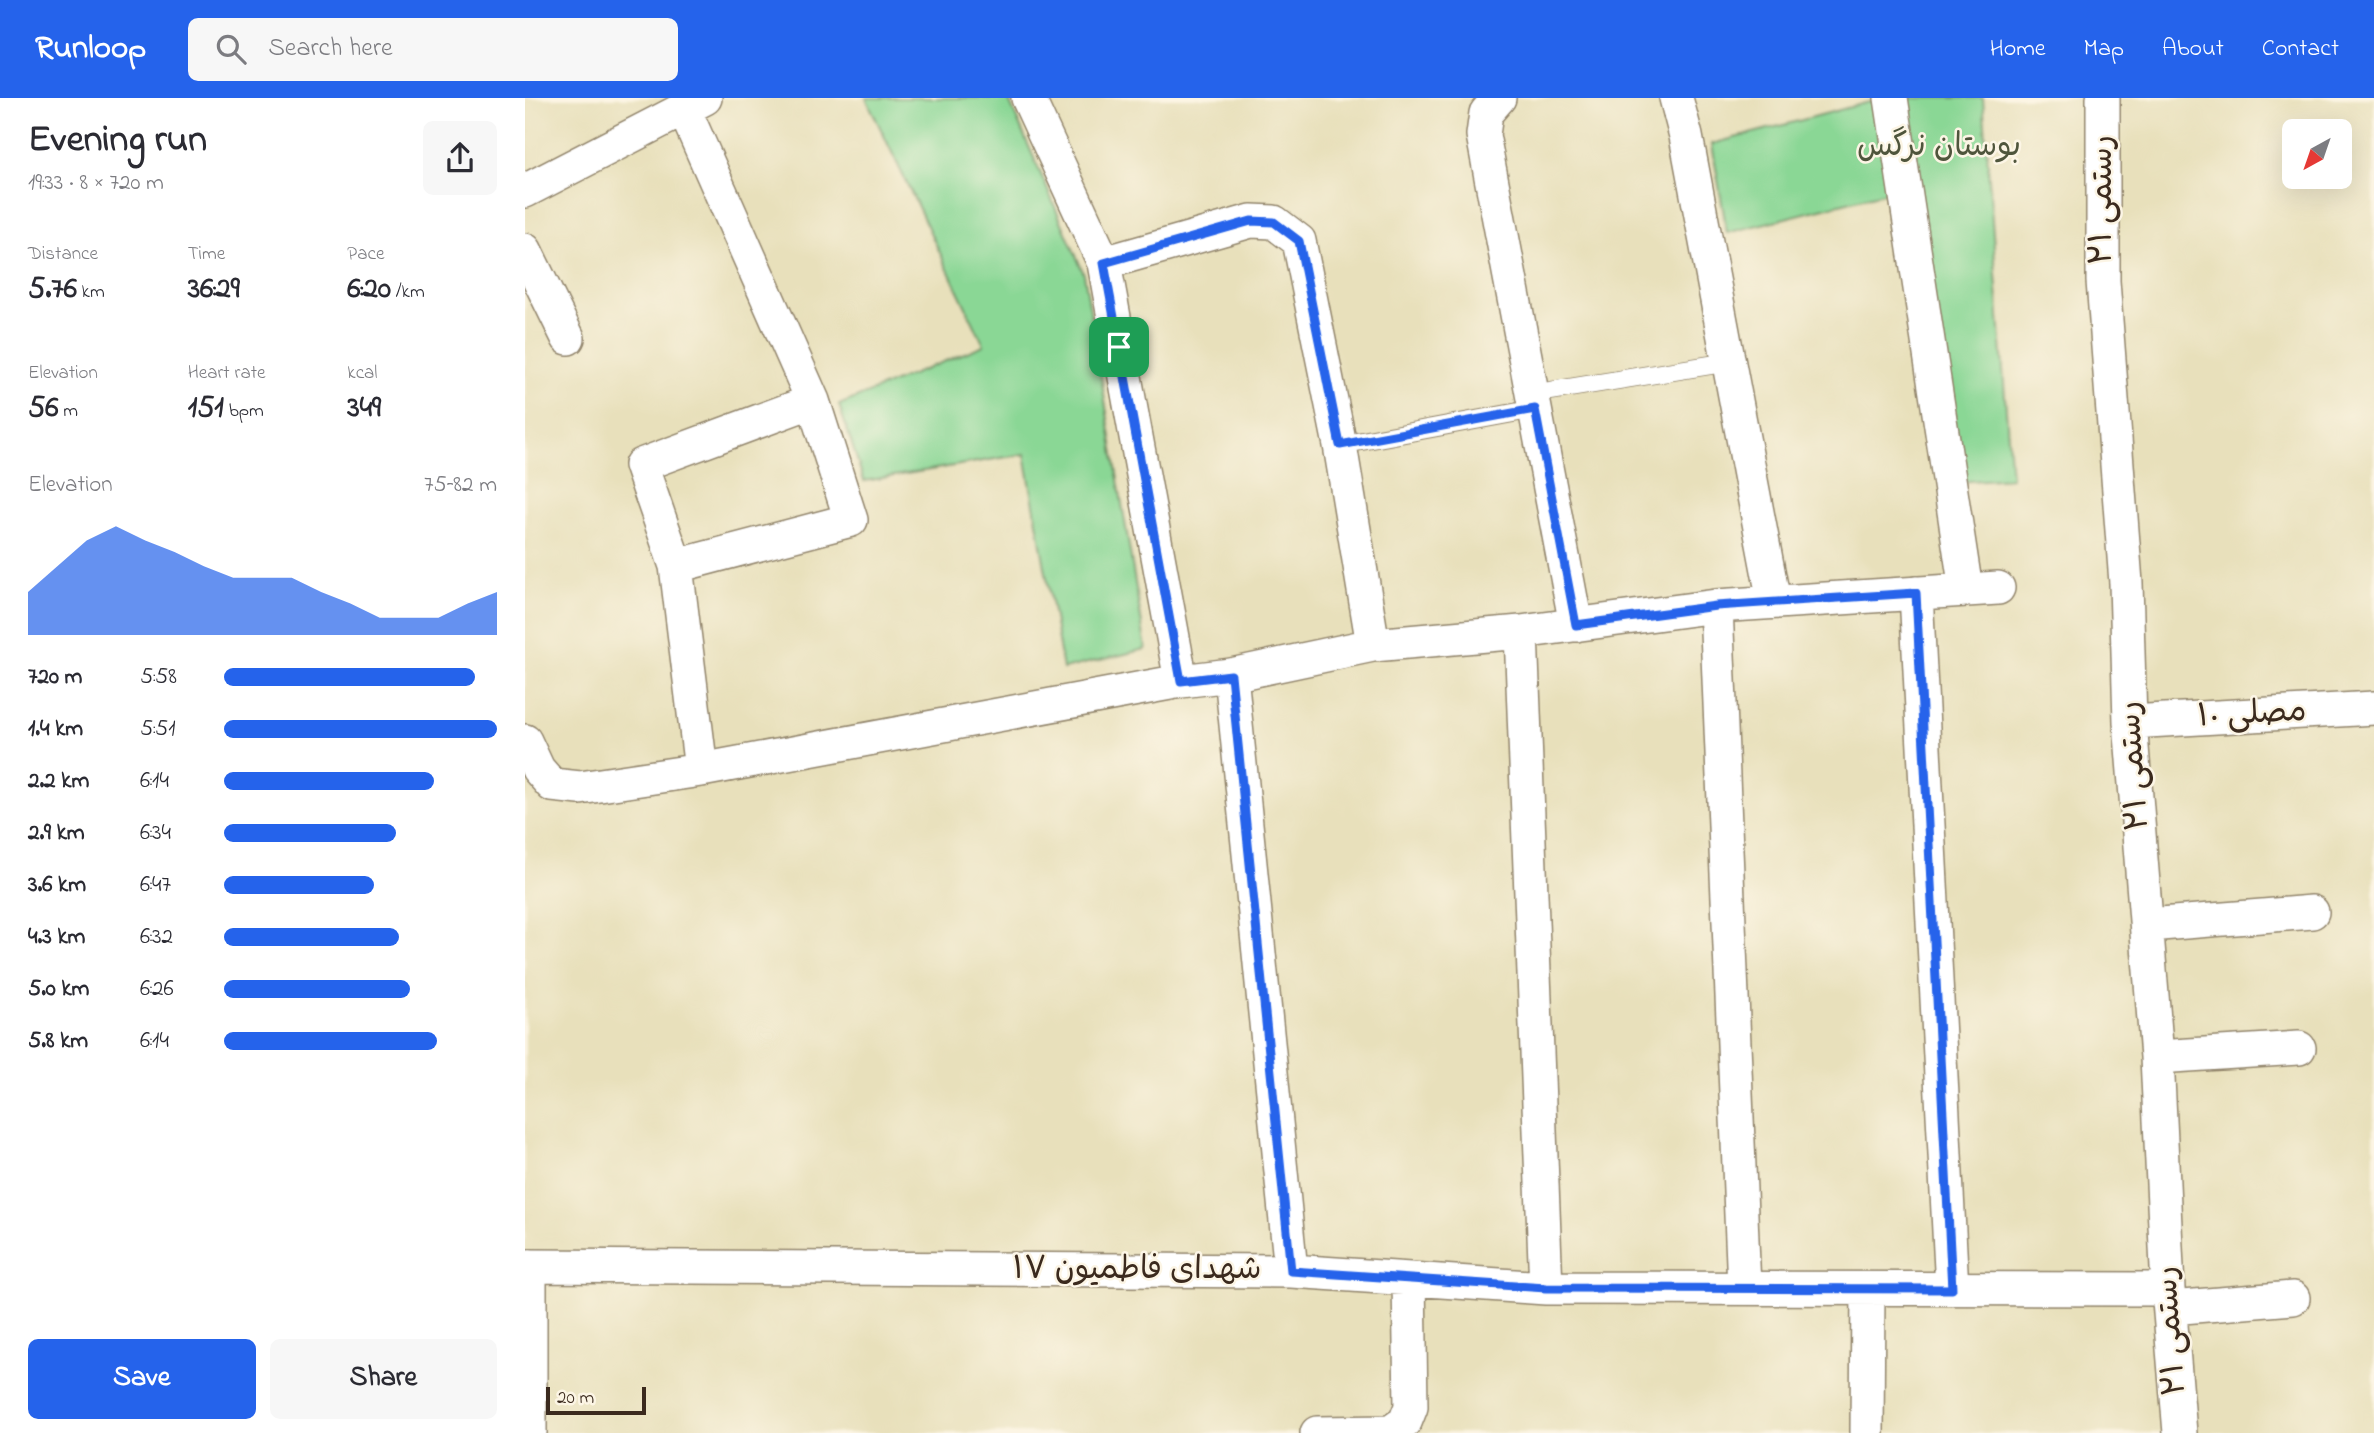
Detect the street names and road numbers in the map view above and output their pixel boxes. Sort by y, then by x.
street label: رستمی ۲۱ [2080,135,2127,265]
street label: مصلی ۱۰ [2196,689,2308,741]
street label: رستمی ۲۱ [2107,700,2163,832]
street label: شهدای فاطمیون ۱۷ [1012,1247,1262,1294]
street label: رستمی ۲۱ [2144,1265,2200,1397]

